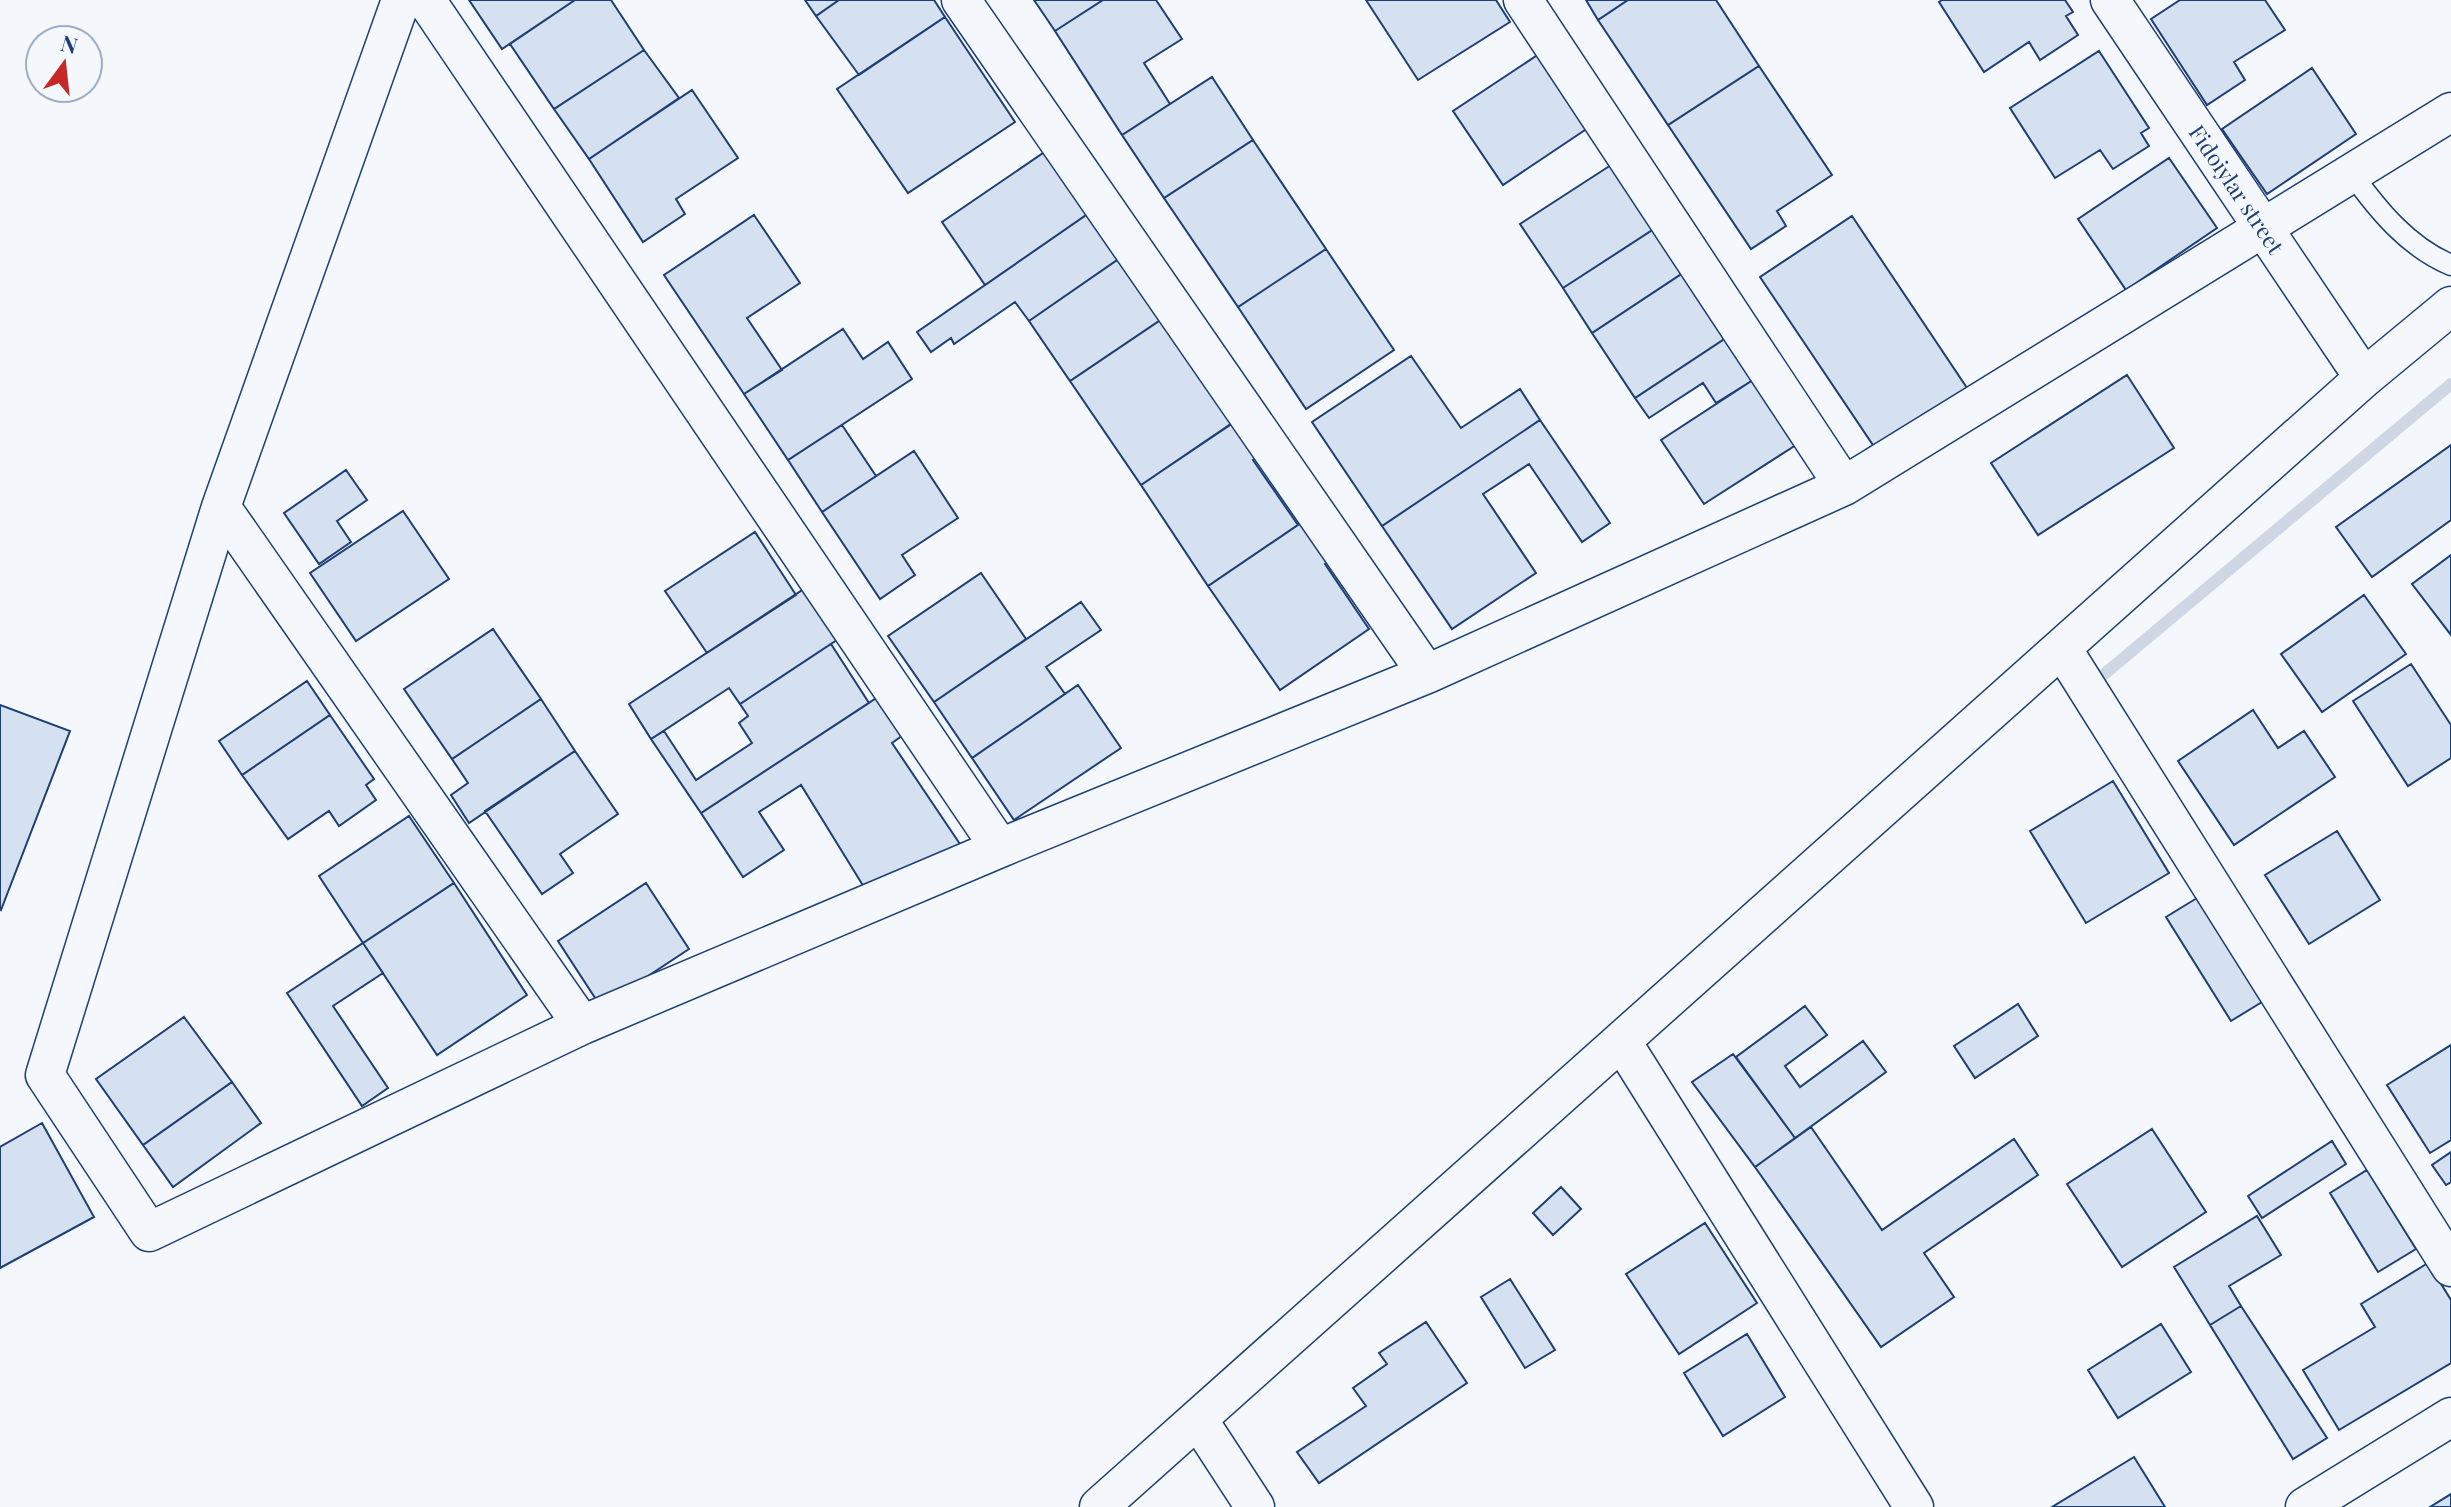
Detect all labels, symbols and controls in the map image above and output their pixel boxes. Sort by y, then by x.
north arrow [24,24,104,104]
text: N [58,27,81,60]
street label: Fidoiylar street [2183,118,2292,261]

